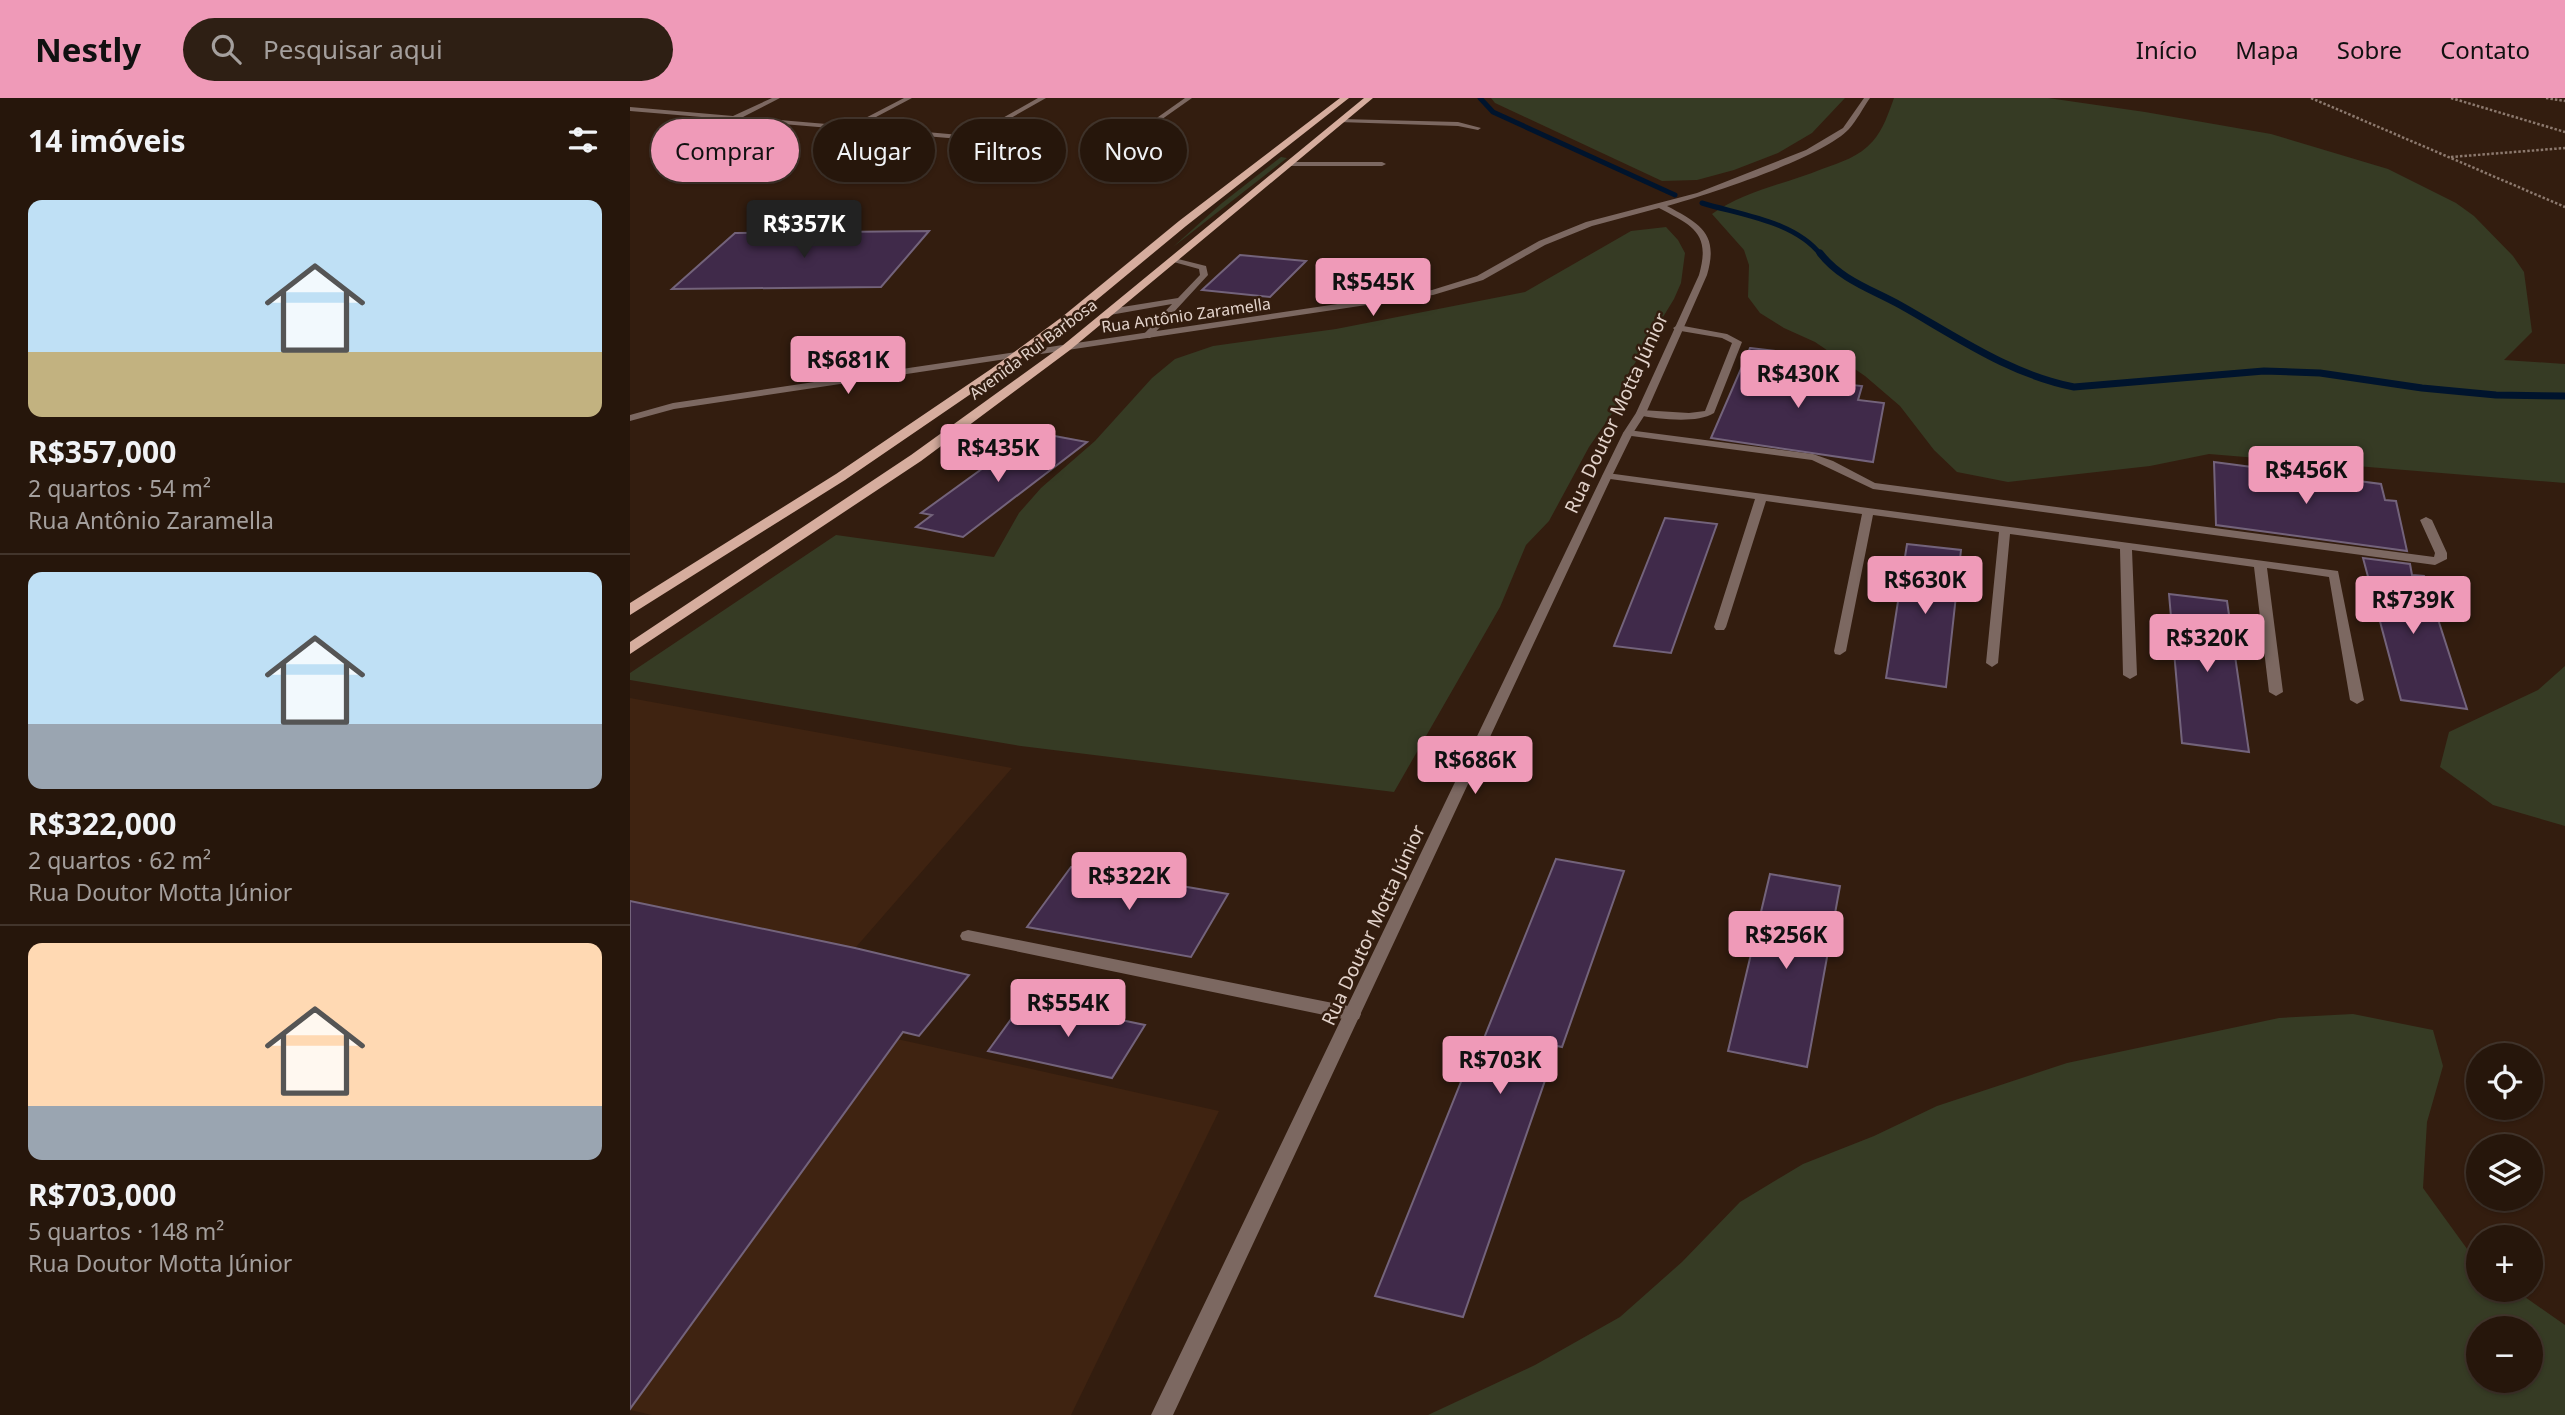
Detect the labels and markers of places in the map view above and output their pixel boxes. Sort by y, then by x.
pin: R$357K [747,200,861,260]
pin: R$545K [1316,258,1430,318]
pin: R$681K [791,336,905,396]
pin: R$430K [1741,350,1855,410]
pin: R$435K [941,424,1055,484]
pin: R$456K [2249,446,2363,506]
pin: R$630K [1868,556,1982,616]
pin: R$739K [2356,576,2470,636]
pin: R$320K [2150,614,2264,674]
pin: R$686K [1418,736,1532,796]
pin: R$322K [1072,852,1186,912]
pin: R$256K [1729,912,1843,971]
pin: R$554K [1011,979,1125,1039]
pin: R$703K [1443,1037,1557,1096]

